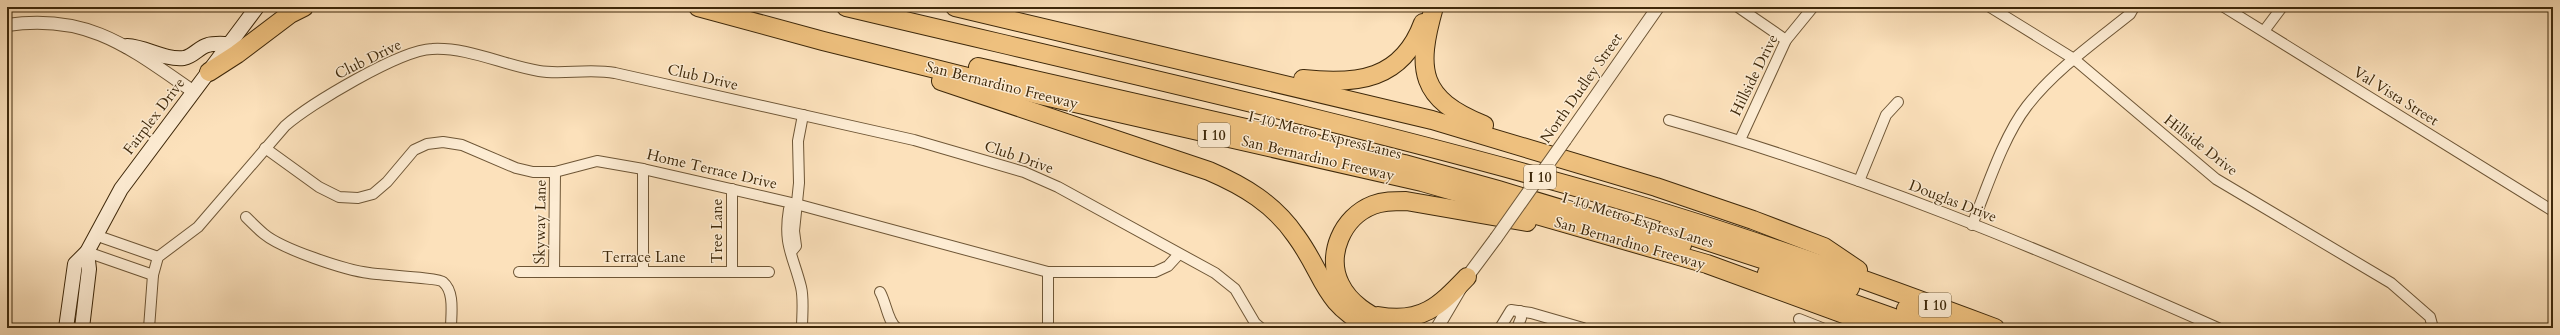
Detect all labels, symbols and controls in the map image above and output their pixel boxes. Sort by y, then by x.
street label: North Dudley Street [1535,29,1627,147]
street label: Hillside Drive [1726,31,1783,119]
street label: Club Drive [331,34,405,84]
street label: San Bernardino Freeway [924,56,1080,114]
street label: Club Drive [666,59,740,95]
street label: Val Vista Street [2350,62,2443,130]
street label: Fairplex Drive [119,73,190,158]
street label: I-10 Metro ExpressLanes [1246,106,1404,164]
street label: Hillside Drive [2160,110,2242,180]
road number: I 10 [1198,123,1230,147]
street label: San Bernardino Freeway [1240,131,1397,185]
street label: Club Drive [982,136,1056,178]
street label: Home Terrace Drive [645,144,779,194]
road number: I 10 [1524,165,1556,189]
street label: Douglas Drive [1906,175,2000,227]
street label: Skyway Lane [529,179,551,265]
street label: I-10 Metro ExpressLanes [1560,187,1716,253]
street label: Tree Lane [707,198,727,264]
street label: San Bernardino Freeway [1552,212,1708,274]
street label: Terrace Lane [602,247,686,267]
road number: I 10 [1919,293,1951,317]

